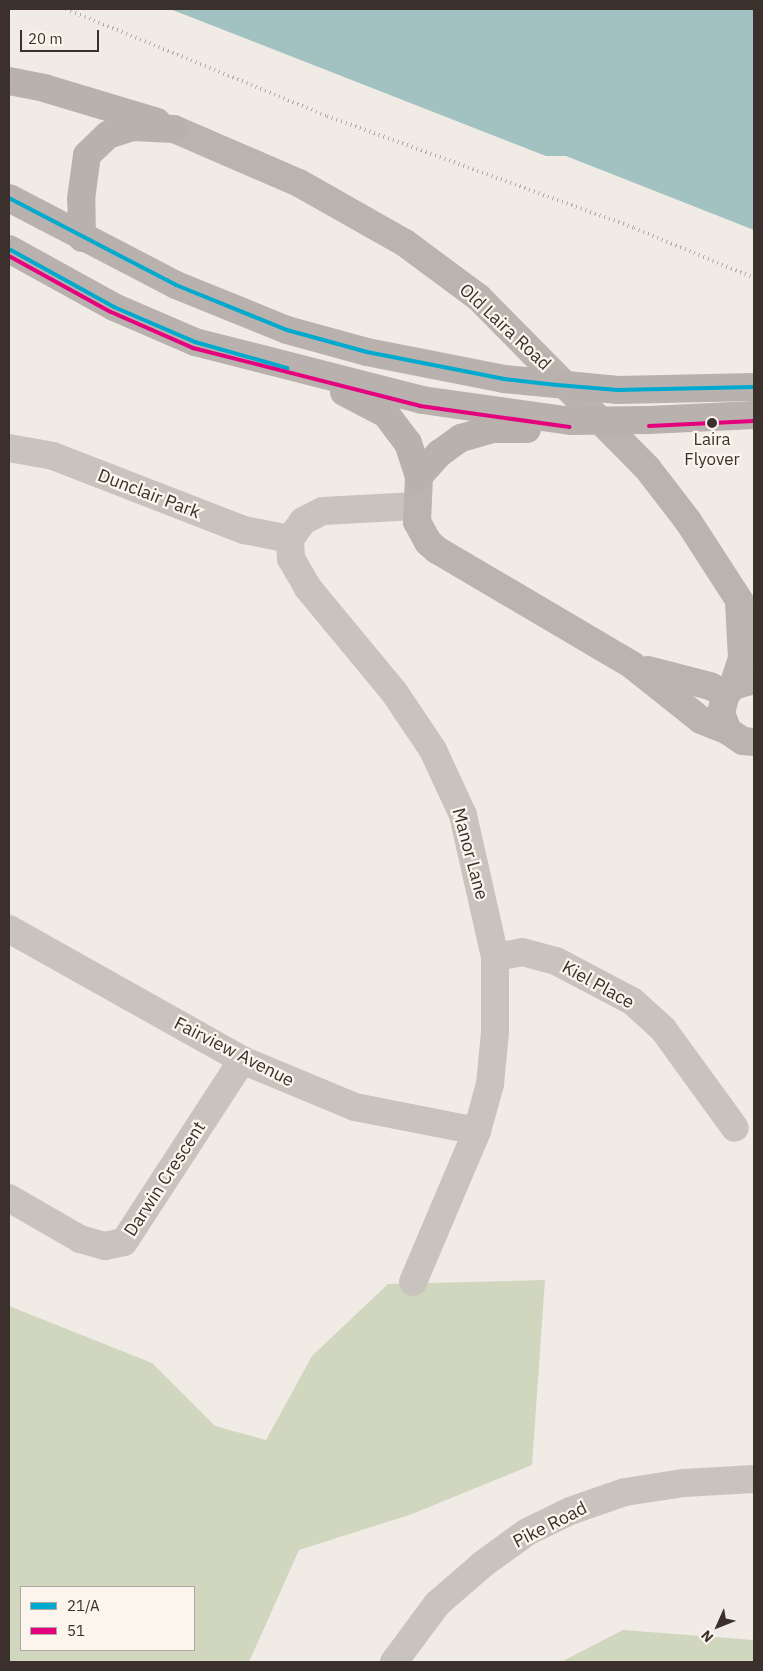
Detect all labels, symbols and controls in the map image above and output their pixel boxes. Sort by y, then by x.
scale bar [22,20,101,52]
text: 20 m [28,29,63,48]
street label: Old Laira Road [455,279,555,375]
marker: Laira Flyover [707,418,717,428]
place label: Laira Flyover [684,430,740,470]
street label: Dunclair Park [95,465,203,523]
street label: Manor Lane [447,806,493,902]
street label: Kiel Place [558,956,638,1014]
street label: Fairview Avenue [170,1013,298,1091]
street label: Darwin Crescent [120,1117,210,1241]
street label: Pike Road [509,1497,591,1553]
legend [20,1586,195,1651]
text: 21/A [67,1596,100,1615]
north arrow [693,1601,743,1651]
text: 51 [67,1621,85,1640]
text: N [697,1627,717,1646]

